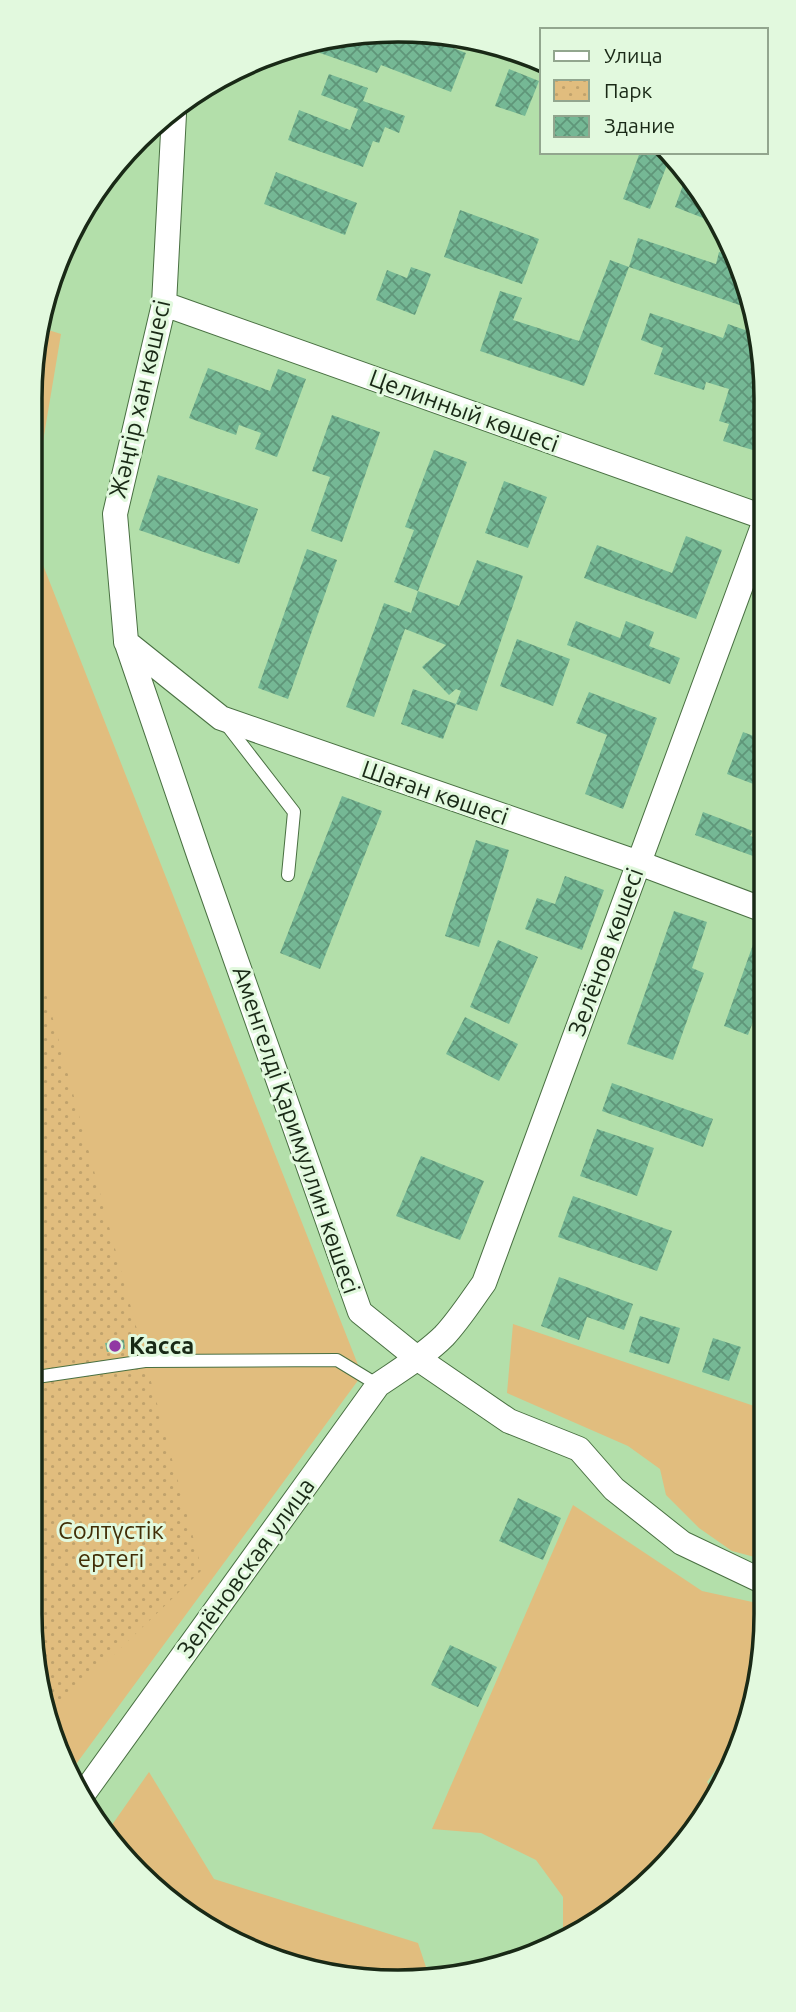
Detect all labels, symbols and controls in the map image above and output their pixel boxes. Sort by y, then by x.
legend [540,28,768,154]
text: Улица [604,43,662,67]
text: Парк [604,78,653,102]
text: Здание [604,113,675,137]
street label: Жәңгір хан көшесі [104,297,175,501]
street label: Целинный көшесі [366,364,563,457]
street label: Шаған көшесі [358,755,512,830]
street label: Зелёнов көшесі [563,864,648,1039]
street label: Аменгелді Қаримуллин көшесі [228,963,365,1297]
place label: Касса [129,1332,194,1359]
marker: Касса [107,1338,123,1354]
street label: Зелёновская улица [171,1473,320,1663]
park label: Солтүстік ертегі [58,1517,164,1572]

